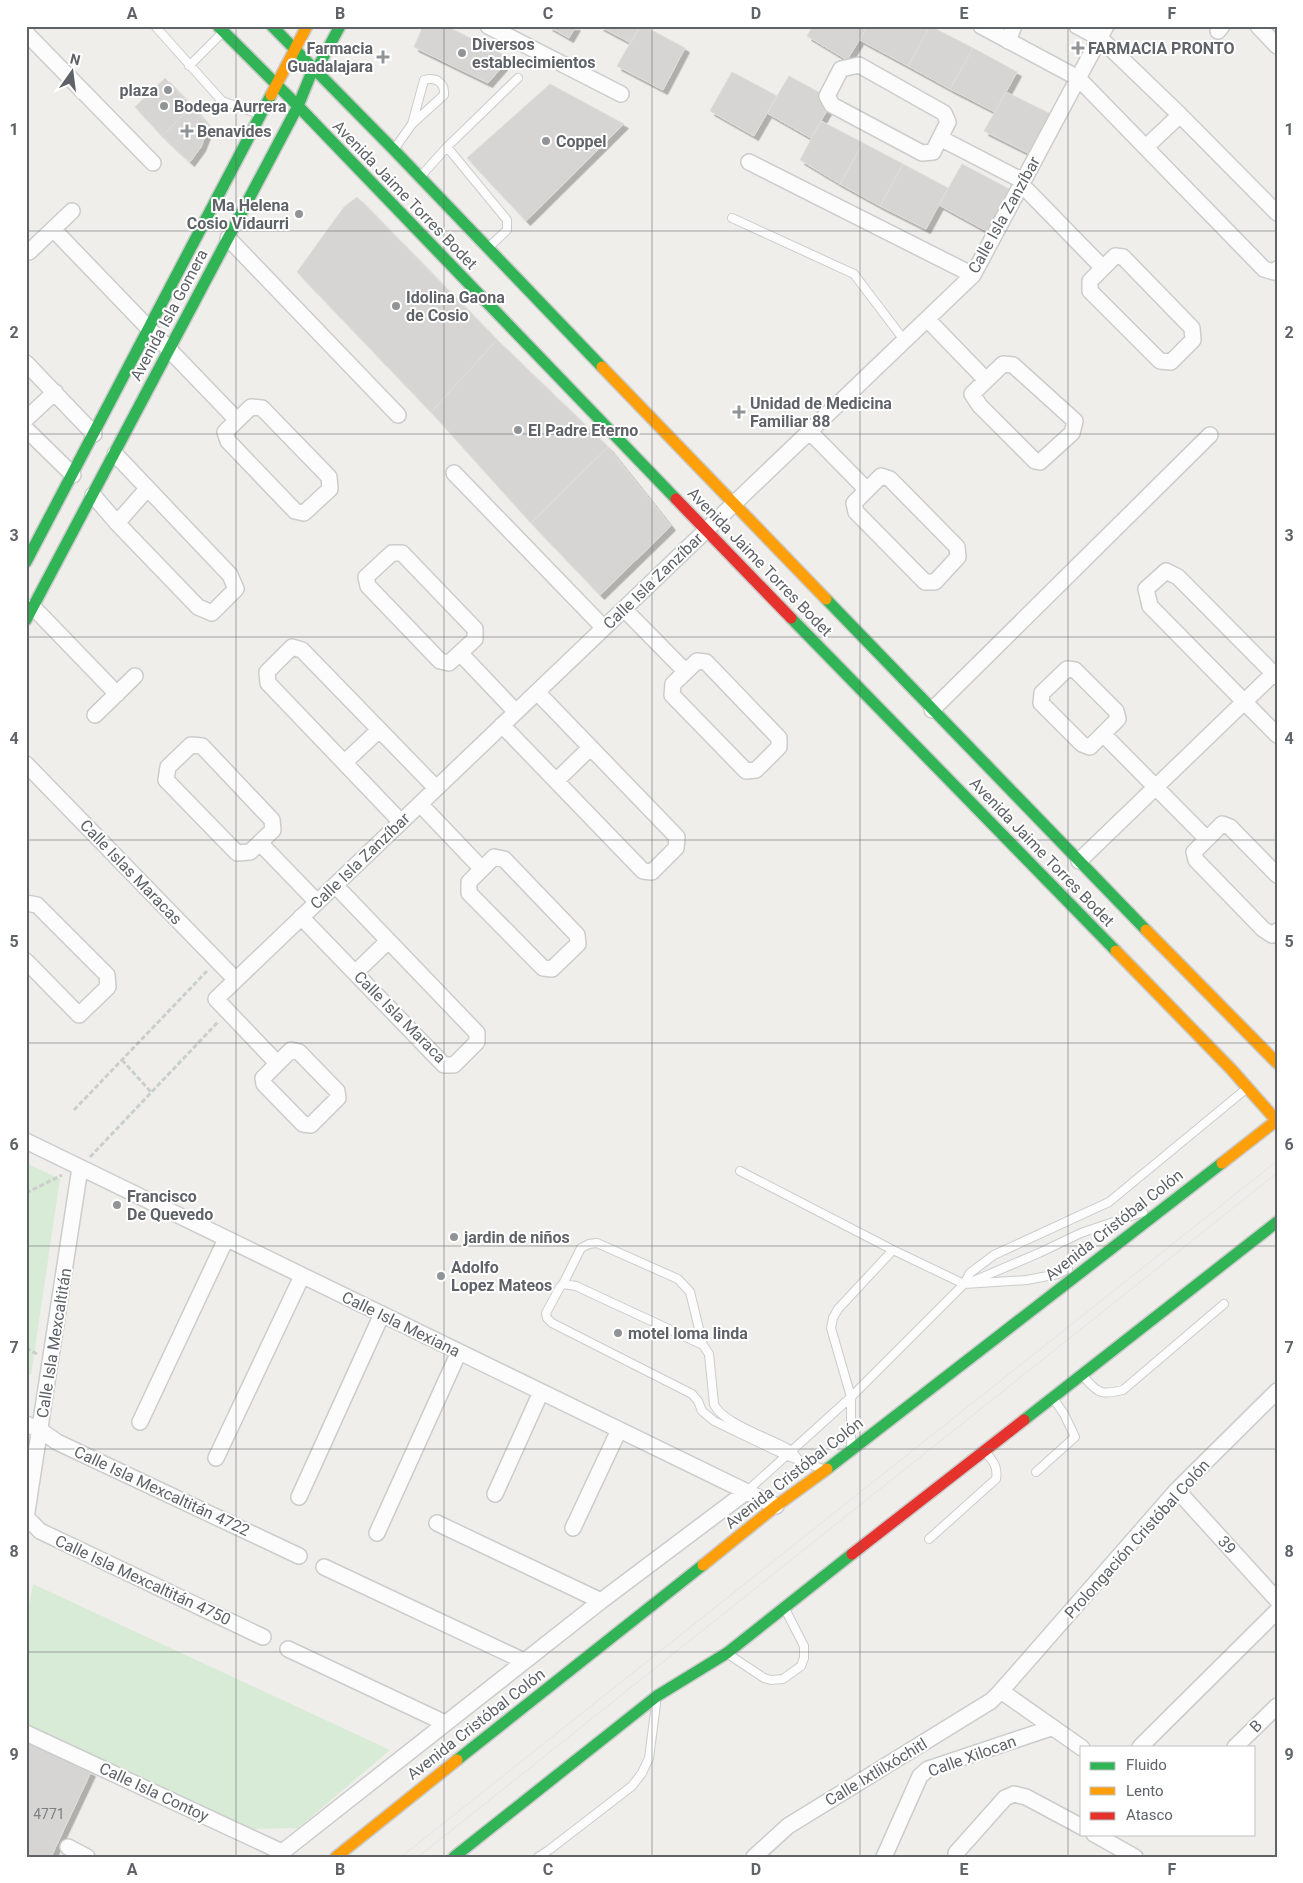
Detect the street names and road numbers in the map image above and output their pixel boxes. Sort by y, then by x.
street label: Avenida Jaime Torres Bodet [329,117,481,273]
street label: Calle Isla Zanzíbar [964,153,1044,277]
street label: Avenida Isla Gomera [126,246,212,384]
street label: Avenida Jaime Torres Bodet [684,484,836,640]
street label: Calle Isla Zanzíbar [599,528,707,633]
street label: Avenida Jaime Torres Bodet [966,774,1118,930]
street label: Calle Isla Zanzíbar [306,808,414,913]
street label: Calle Islas Maracas [76,816,186,928]
street label: Calle Isla Maraca [350,967,450,1067]
street label: Avenida Cristóbal Colón [1041,1165,1187,1285]
street label: Calle Isla Mexcaltitán [33,1267,75,1419]
street label: Calle Isla Mexiana [339,1287,463,1361]
street label: Avenida Cristóbal Colón [721,1413,867,1533]
street label: Calle Isla Mexcaltitán 4722 [71,1442,253,1540]
street label: Prolongación Cristóbal Colón [1061,1456,1213,1622]
street label: Calle Isla Mexcaltitán 4750 [52,1531,234,1629]
street label: 39 [1214,1532,1240,1558]
street label: Avenida Cristóbal Colón [403,1664,549,1784]
street label: B [1246,1716,1266,1736]
street label: Calle Xilocan [925,1731,1019,1781]
street label: Calle Ixtlilxóchitl [822,1734,930,1810]
street label: Calle Isla Contoy [96,1758,212,1826]

